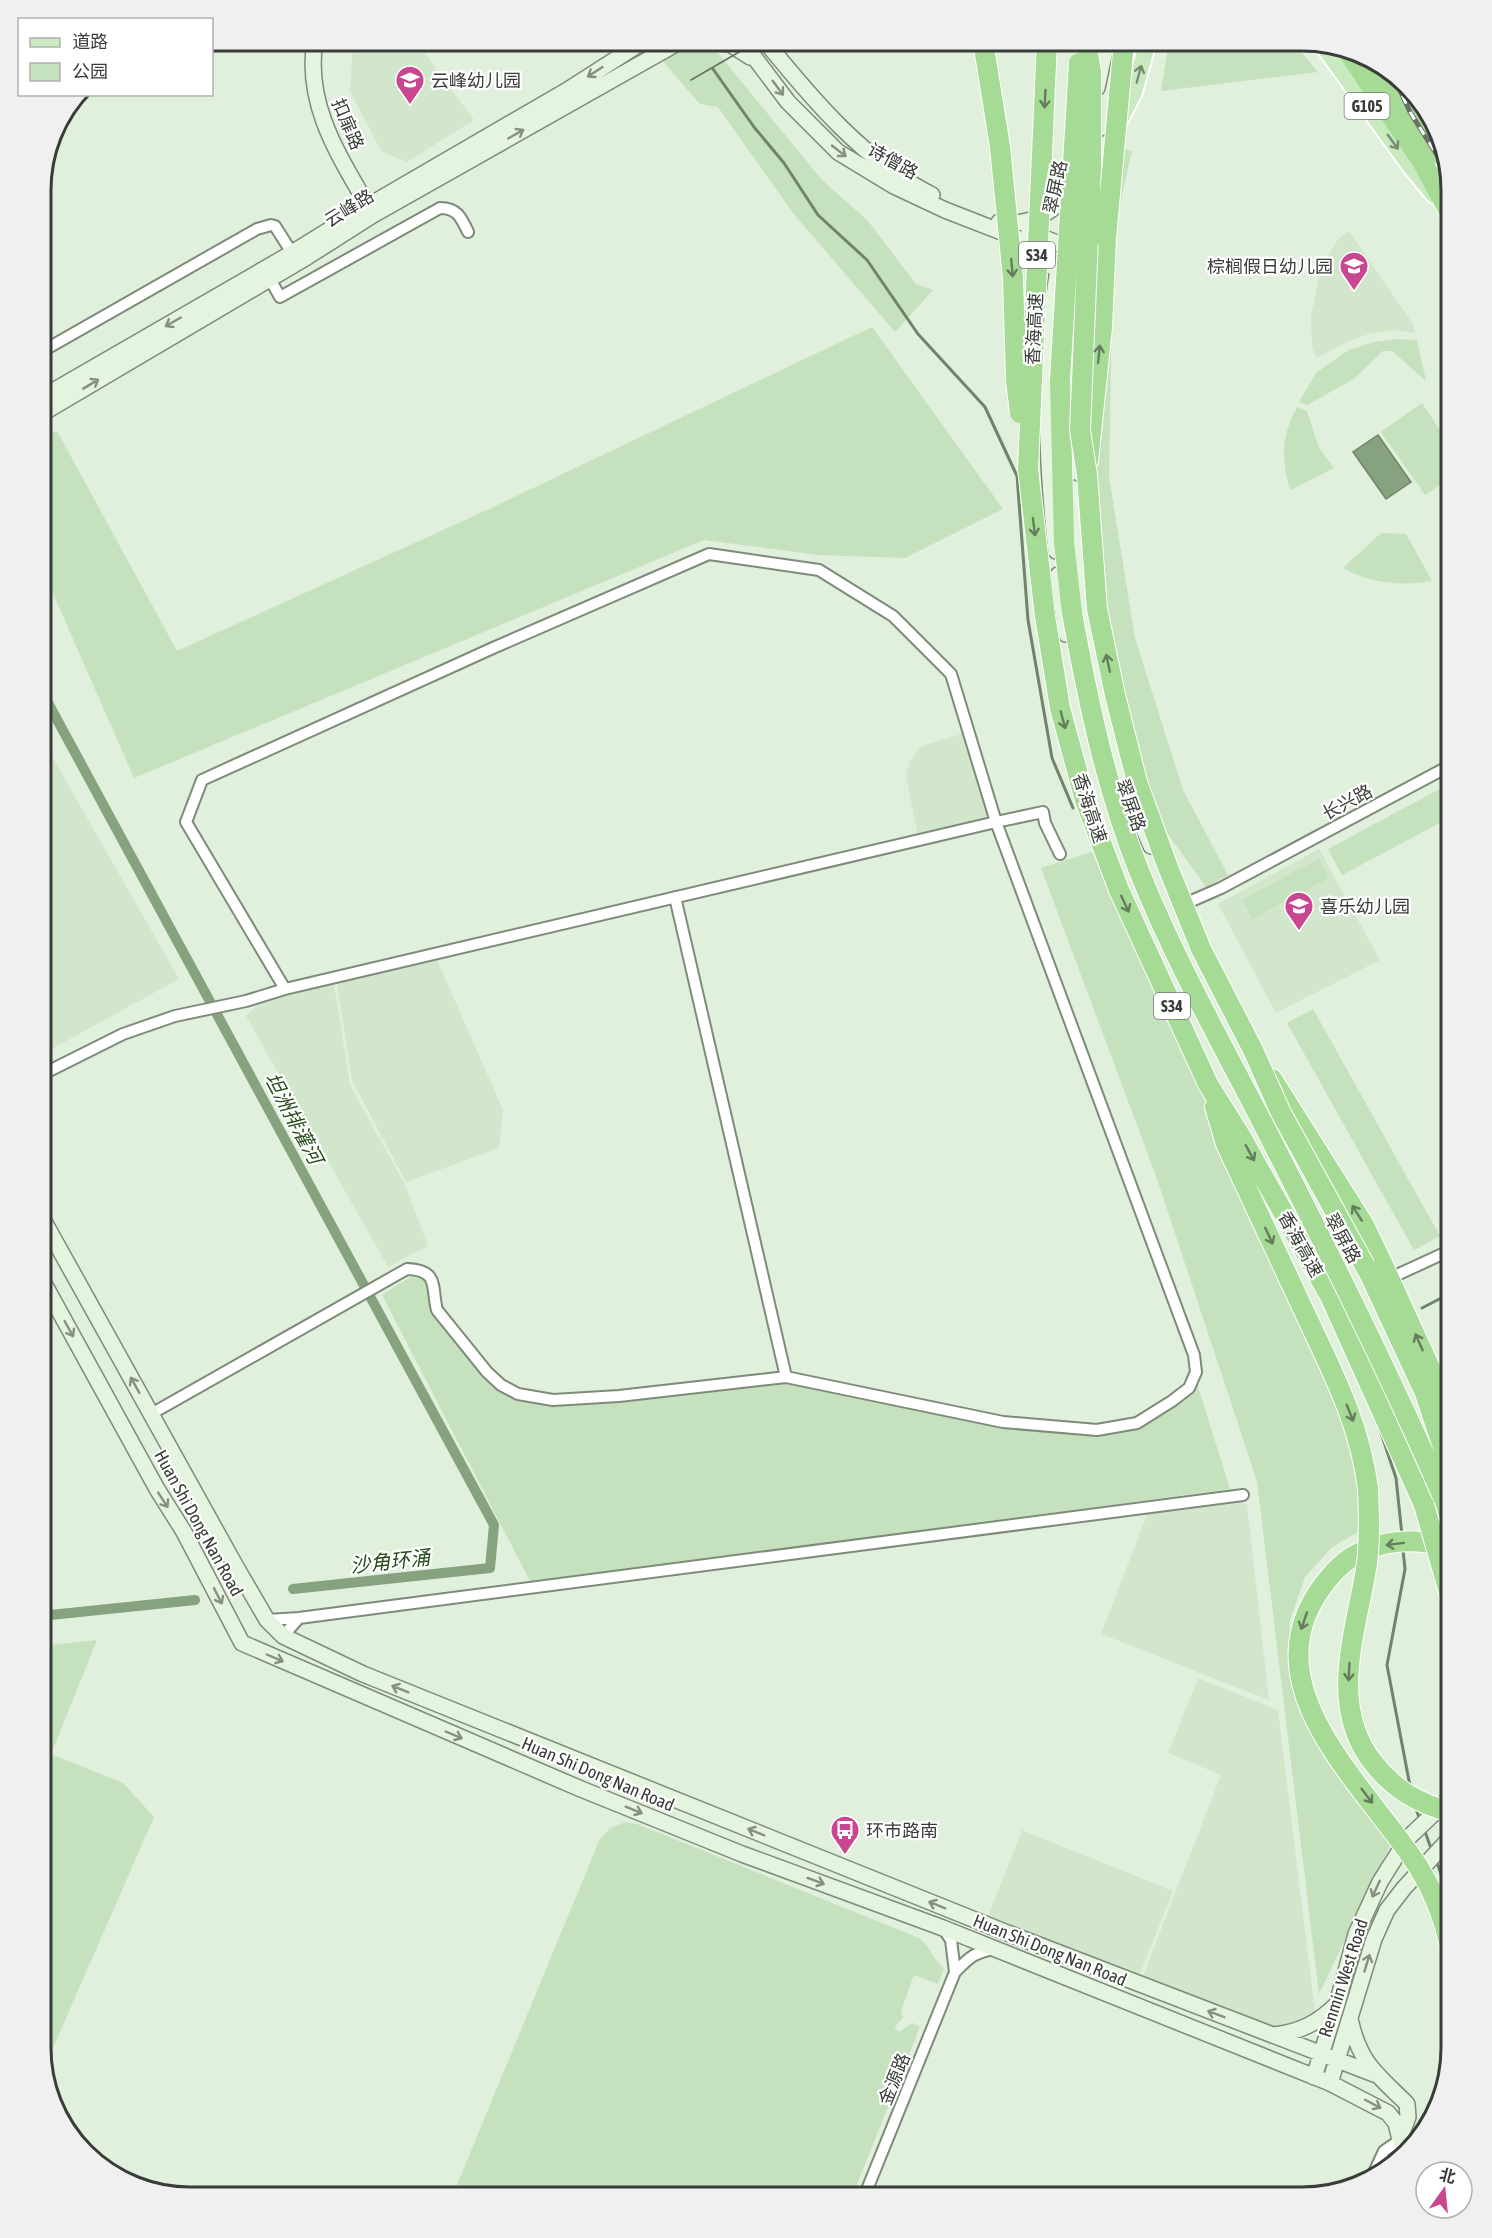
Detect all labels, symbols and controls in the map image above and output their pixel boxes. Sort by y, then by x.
legend [18,18,213,96]
text: 道路 [72,31,108,52]
text: 公园 [72,61,108,82]
school or university icon: 云峰幼儿园 [394,64,426,106]
one-way arrow [1134,65,1146,84]
one-way arrow [587,66,604,78]
place label: 云峰幼儿园 [431,70,521,91]
one-way arrow [771,80,784,96]
one-way arrow [1040,89,1051,109]
road number: G105 [1344,93,1390,119]
street label: 扣扉路 [328,95,368,153]
one-way arrow [506,128,524,139]
one-way arrow [1387,134,1399,150]
street label: 诗僧路 [864,139,922,183]
one-way arrow [831,145,847,158]
street label: 翠屏路 [1039,158,1071,216]
street label: 云峰路 [321,185,377,231]
road number: S34 [1019,242,1055,268]
school or university icon: 棕榈假日幼儿园 [1338,250,1370,292]
place label: 棕榈假日幼儿园 [1207,256,1333,277]
one-way arrow [1007,258,1018,278]
street label: 香海高速 [1022,292,1046,366]
one-way arrow [165,316,182,328]
one-way arrow [1094,345,1105,365]
one-way arrow [82,378,99,390]
one-way arrow [1029,517,1040,537]
one-way arrow [1102,654,1114,673]
one-way arrow [1058,710,1070,729]
street label: 香海高速 [1069,771,1111,845]
street label: 翠屏路 [1112,776,1150,834]
street label: 长兴路 [1318,780,1376,824]
school or university icon: 喜乐幼儿园 [1283,890,1315,932]
one-way arrow [1120,895,1132,913]
place label: 喜乐幼儿园 [1320,896,1410,917]
road number: S34 [1154,993,1190,1019]
water label: 坦洲排灌河 [260,1068,330,1171]
one-way arrow [1245,1144,1256,1162]
one-way arrow [1350,1204,1363,1221]
street label: 香海高速 [1274,1207,1328,1281]
street label: 翠屏路 [1321,1209,1365,1267]
one-way arrow [1263,1226,1275,1244]
one-way arrow [63,1320,75,1337]
one-way arrow [1412,1334,1424,1352]
one-way arrow [129,1377,141,1394]
one-way arrow [1345,1403,1356,1422]
street label: Huan Shi Dong Nan Road [150,1446,248,1600]
one-way arrow [157,1491,170,1508]
one-way arrow [1385,1538,1405,1549]
water label: 沙角环涌 [349,1545,433,1577]
one-way arrow [213,1587,224,1605]
one-way arrow [1298,1611,1309,1630]
one-way arrow [266,1652,284,1664]
one-way arrow [1343,1661,1354,1681]
one-way arrow [391,1683,410,1694]
one-way arrow [445,1729,463,1741]
street label: Huan Shi Dong Nan Road [519,1732,677,1816]
one-way arrow [1360,1788,1373,1804]
one-way arrow [624,1805,643,1816]
bus stop icon: 环市路南 [829,1814,861,1856]
place label: 环市路南 [866,1820,938,1841]
one-way arrow [748,1826,766,1837]
one-way arrow [806,1876,825,1887]
one-way arrow [1370,1880,1382,1898]
one-way arrow [928,1898,947,1909]
street label: Huan Shi Dong Nan Road [970,1910,1130,1990]
street label: Renmin West Road [1314,1916,1372,2040]
one-way arrow [1362,1954,1373,1973]
one-way arrow [1208,2008,1226,2019]
street label: 金源路 [874,2050,914,2108]
one-way arrow [1364,2098,1381,2110]
north arrow [1414,2160,1474,2220]
text: 北 [1438,2165,1458,2186]

